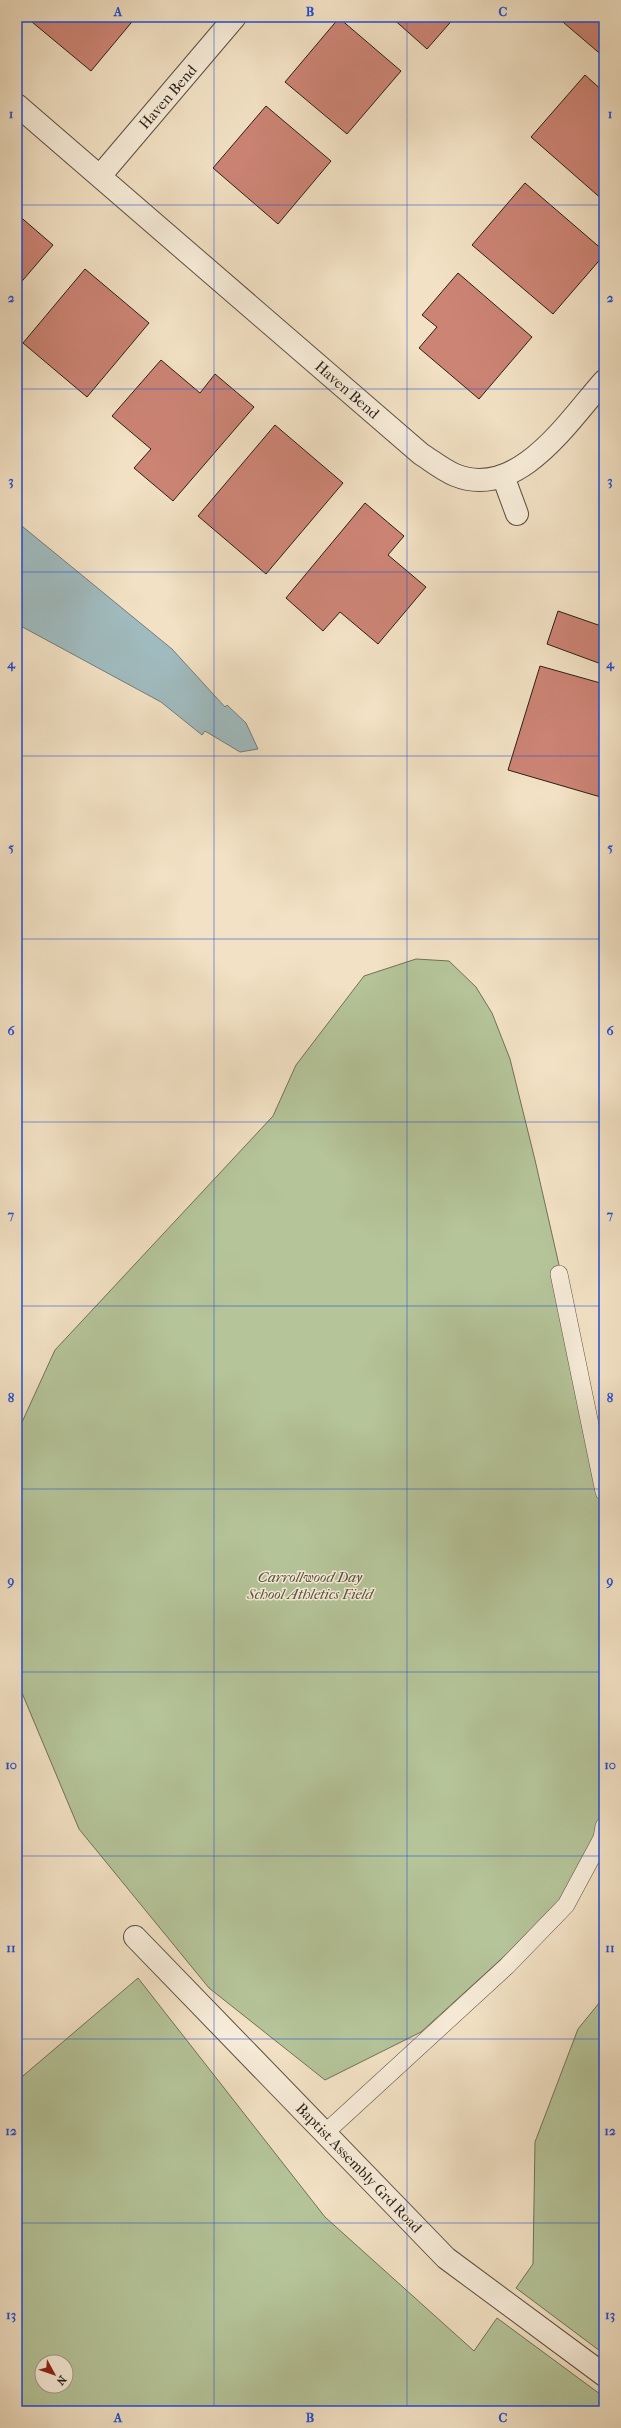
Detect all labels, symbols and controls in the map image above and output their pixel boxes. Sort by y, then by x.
text: A [113,4,123,19]
text: B [306,4,315,19]
text: C [499,4,508,19]
street label: Haven Bend [135,61,201,133]
text: 1 [9,106,14,121]
text: 1 [608,106,613,121]
text: 2 [8,290,15,305]
text: 2 [607,290,614,305]
street label: Haven Bend [311,357,383,423]
text: 3 [8,473,14,489]
text: 3 [607,473,613,489]
text: 4 [6,656,16,672]
text: 4 [605,656,615,672]
text: 5 [8,840,14,855]
text: 5 [607,840,613,855]
text: 6 [7,1023,15,1038]
text: 6 [606,1023,614,1038]
text: 7 [7,1207,15,1222]
text: 7 [606,1207,614,1222]
text: 8 [8,1390,15,1405]
text: 8 [607,1390,614,1405]
park label: Carrollwood Day School Athletics Field [246,1568,375,1603]
text: 9 [7,1573,15,1589]
text: 9 [606,1573,614,1589]
text: 10 [5,1757,17,1772]
text: 10 [604,1757,616,1772]
text: 11 [6,1940,16,1955]
text: 11 [605,1940,615,1955]
street label: Baptist Assembly Grd Road [292,2099,426,2237]
text: 12 [5,2123,17,2138]
text: 12 [604,2123,616,2138]
text: 13 [6,2307,16,2323]
text: 13 [605,2307,615,2323]
north arrow [34,2354,74,2394]
text: N [53,2373,69,2388]
text: A [113,2410,123,2425]
text: B [306,2410,315,2425]
text: C [499,2410,508,2425]

